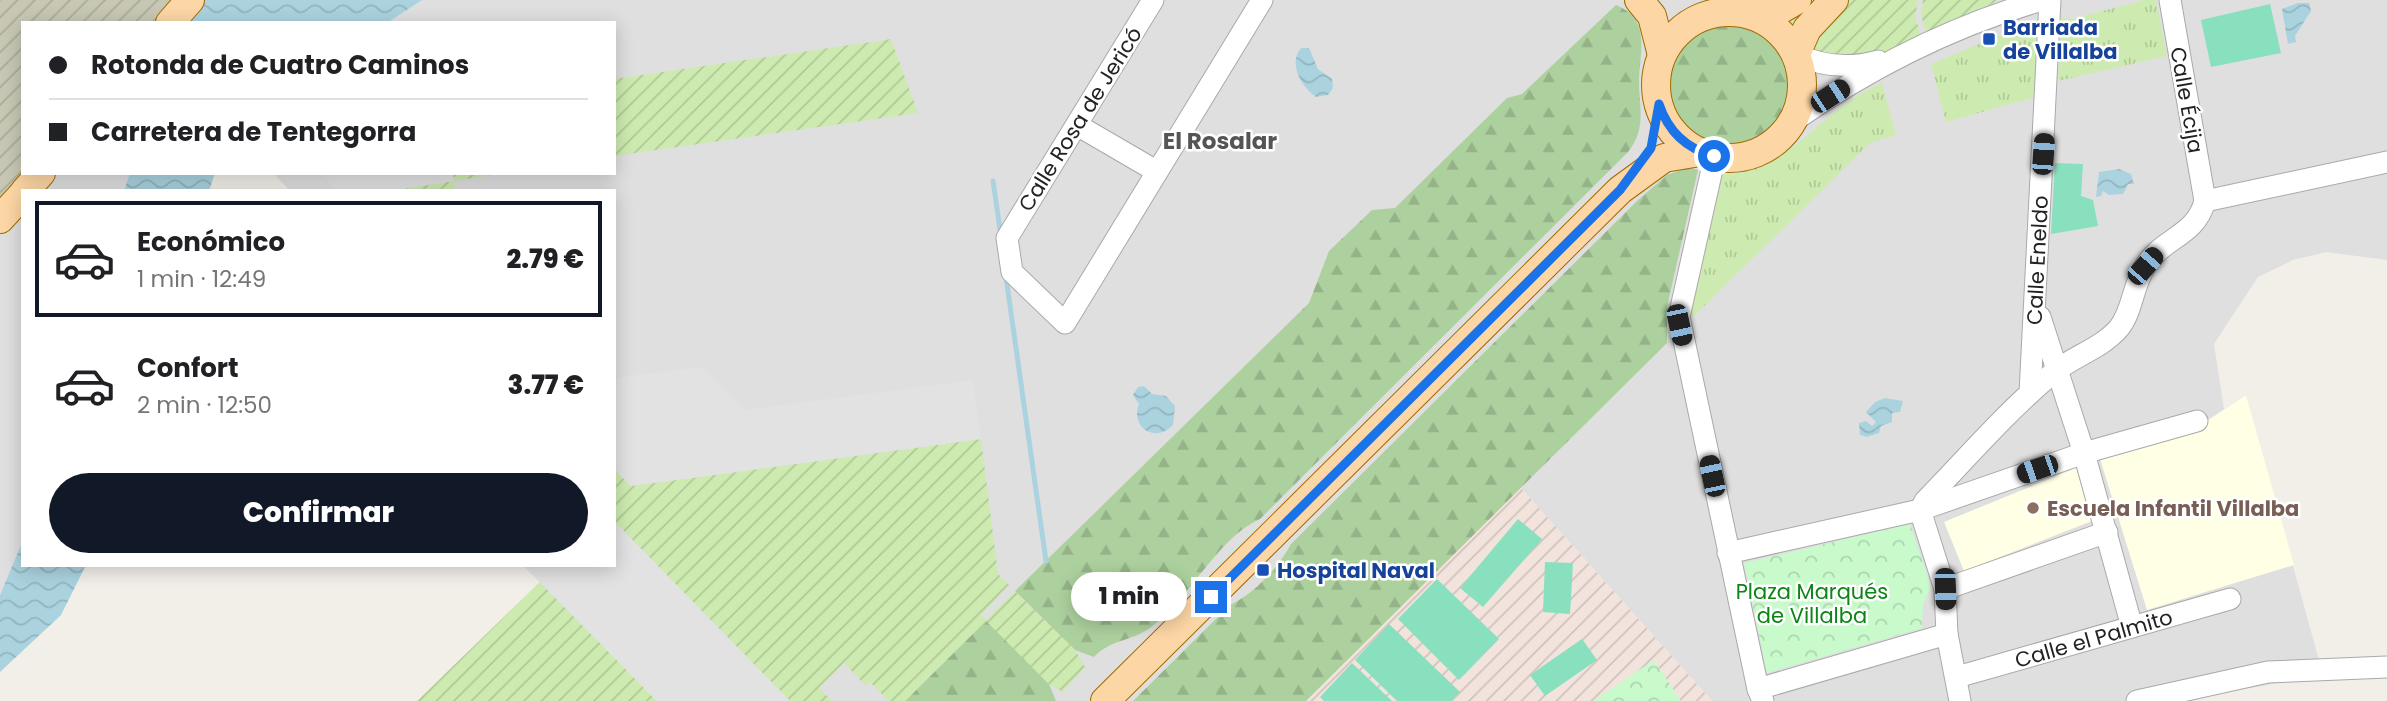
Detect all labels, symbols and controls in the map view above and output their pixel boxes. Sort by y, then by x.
place label: Barriada de Villalba [2003,13,2118,66]
street label: Calle Rosa de Jericó [1011,21,1149,217]
marker: Barriada de Villalba [1981,31,1997,47]
street label: Calle Écija [2163,45,2211,155]
text: Rotonda de Cuatro Caminos [91,47,469,83]
car [1807,76,1854,116]
text: Carretera de Tentegorra [91,114,416,150]
district label: El Rosalar [1163,125,1277,157]
car [2032,132,2055,176]
route start [1698,140,1730,172]
street label: Calle Eneldo [2019,195,2055,326]
text: Económico [137,224,285,260]
icon: car [53,228,116,291]
text: 2.79 € [506,241,584,277]
car [2124,243,2167,289]
text: 1 min · 12:49 [137,263,266,295]
car [1665,302,1694,348]
text: Confort [137,350,239,386]
icon: car [53,354,116,417]
text: 3.77 € [508,367,584,403]
text: 2 min · 12:50 [137,389,272,421]
car [2014,452,2061,486]
car [1698,453,1727,499]
button: Confirmar [49,473,588,553]
place label: Escuela Infantil Villalba [2047,494,2299,523]
marker: Escuela Infantil Villalba [2025,500,2041,516]
place label: Hospital Naval [1277,556,1435,585]
marker: Hospital Naval [1255,562,1271,578]
car [1934,568,1957,610]
callout: 1 min [1071,572,1186,622]
park label: Plaza Marqués de Villalba [1736,577,1888,630]
text: 1 min [1099,580,1159,612]
route end [1195,581,1227,613]
street label: Calle el Palmito [2011,602,2176,674]

